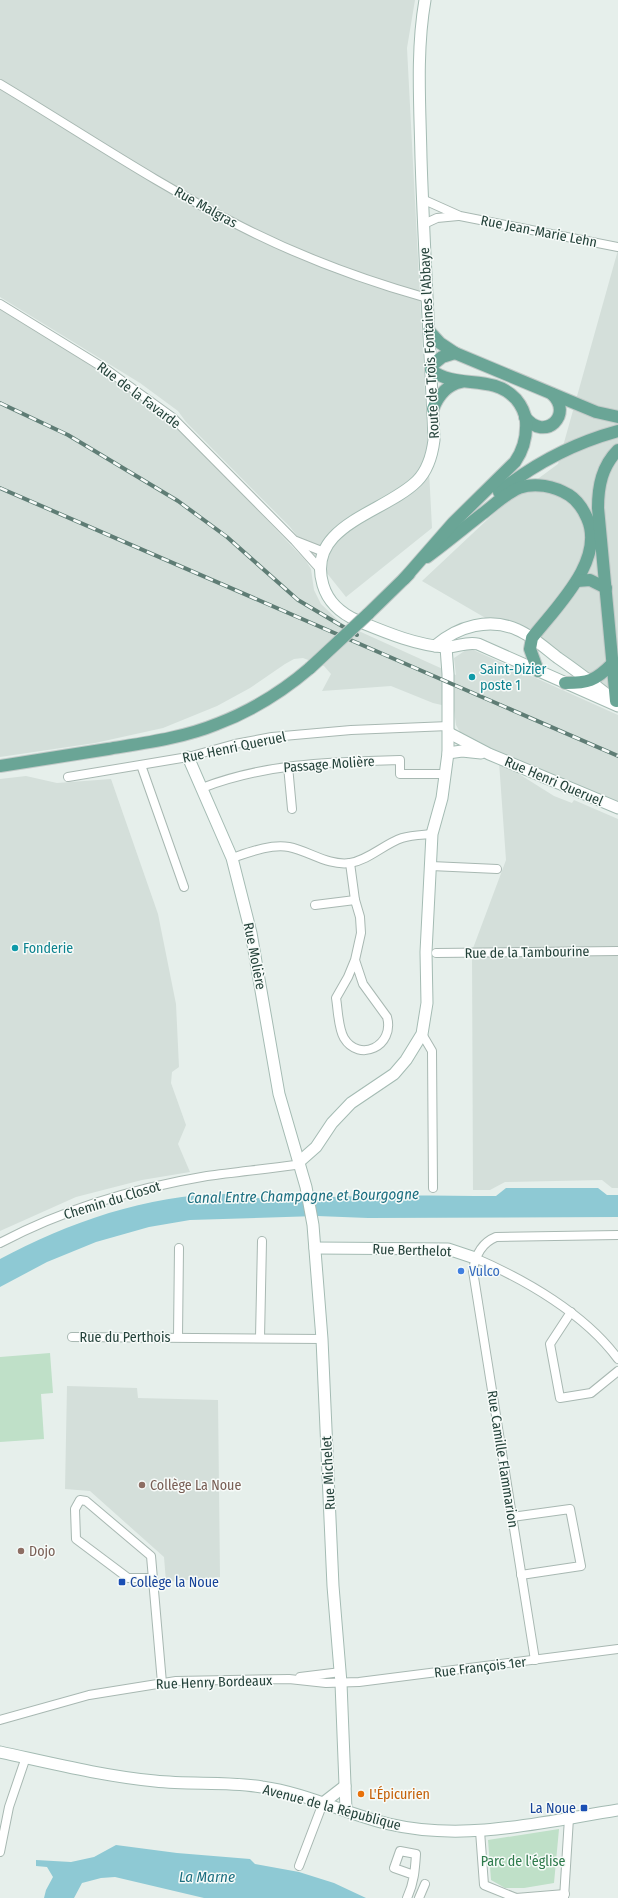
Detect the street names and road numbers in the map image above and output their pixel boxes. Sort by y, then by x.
street label: Rue Malgras [171,183,240,232]
street label: Rue Jean-Marie Lehn [479,212,599,251]
street label: Route de Trois Fontaines l'Abbaye [416,247,443,439]
street label: Rue de la Favarde [93,358,184,432]
street label: Rue Henri Queruel [181,728,288,767]
street label: Passage Molière [283,753,375,776]
street label: Rue Henri Queruel [502,753,606,810]
street label: Rue Molière [240,921,269,991]
street label: Rue de la Tambourine [464,943,590,962]
street label: Chemin du Closot [62,1178,163,1223]
street label: Rue Berthelot [372,1241,452,1260]
street label: Rue du Perthois [80,1329,170,1346]
street label: Rue Camille Flammarion [483,1389,522,1529]
street label: Rue Michelet [318,1435,339,1510]
street label: Rue François 1er [433,1653,527,1682]
street label: Rue Henry Bordeaux [156,1672,273,1693]
street label: Avenue de la République [261,1781,403,1834]

